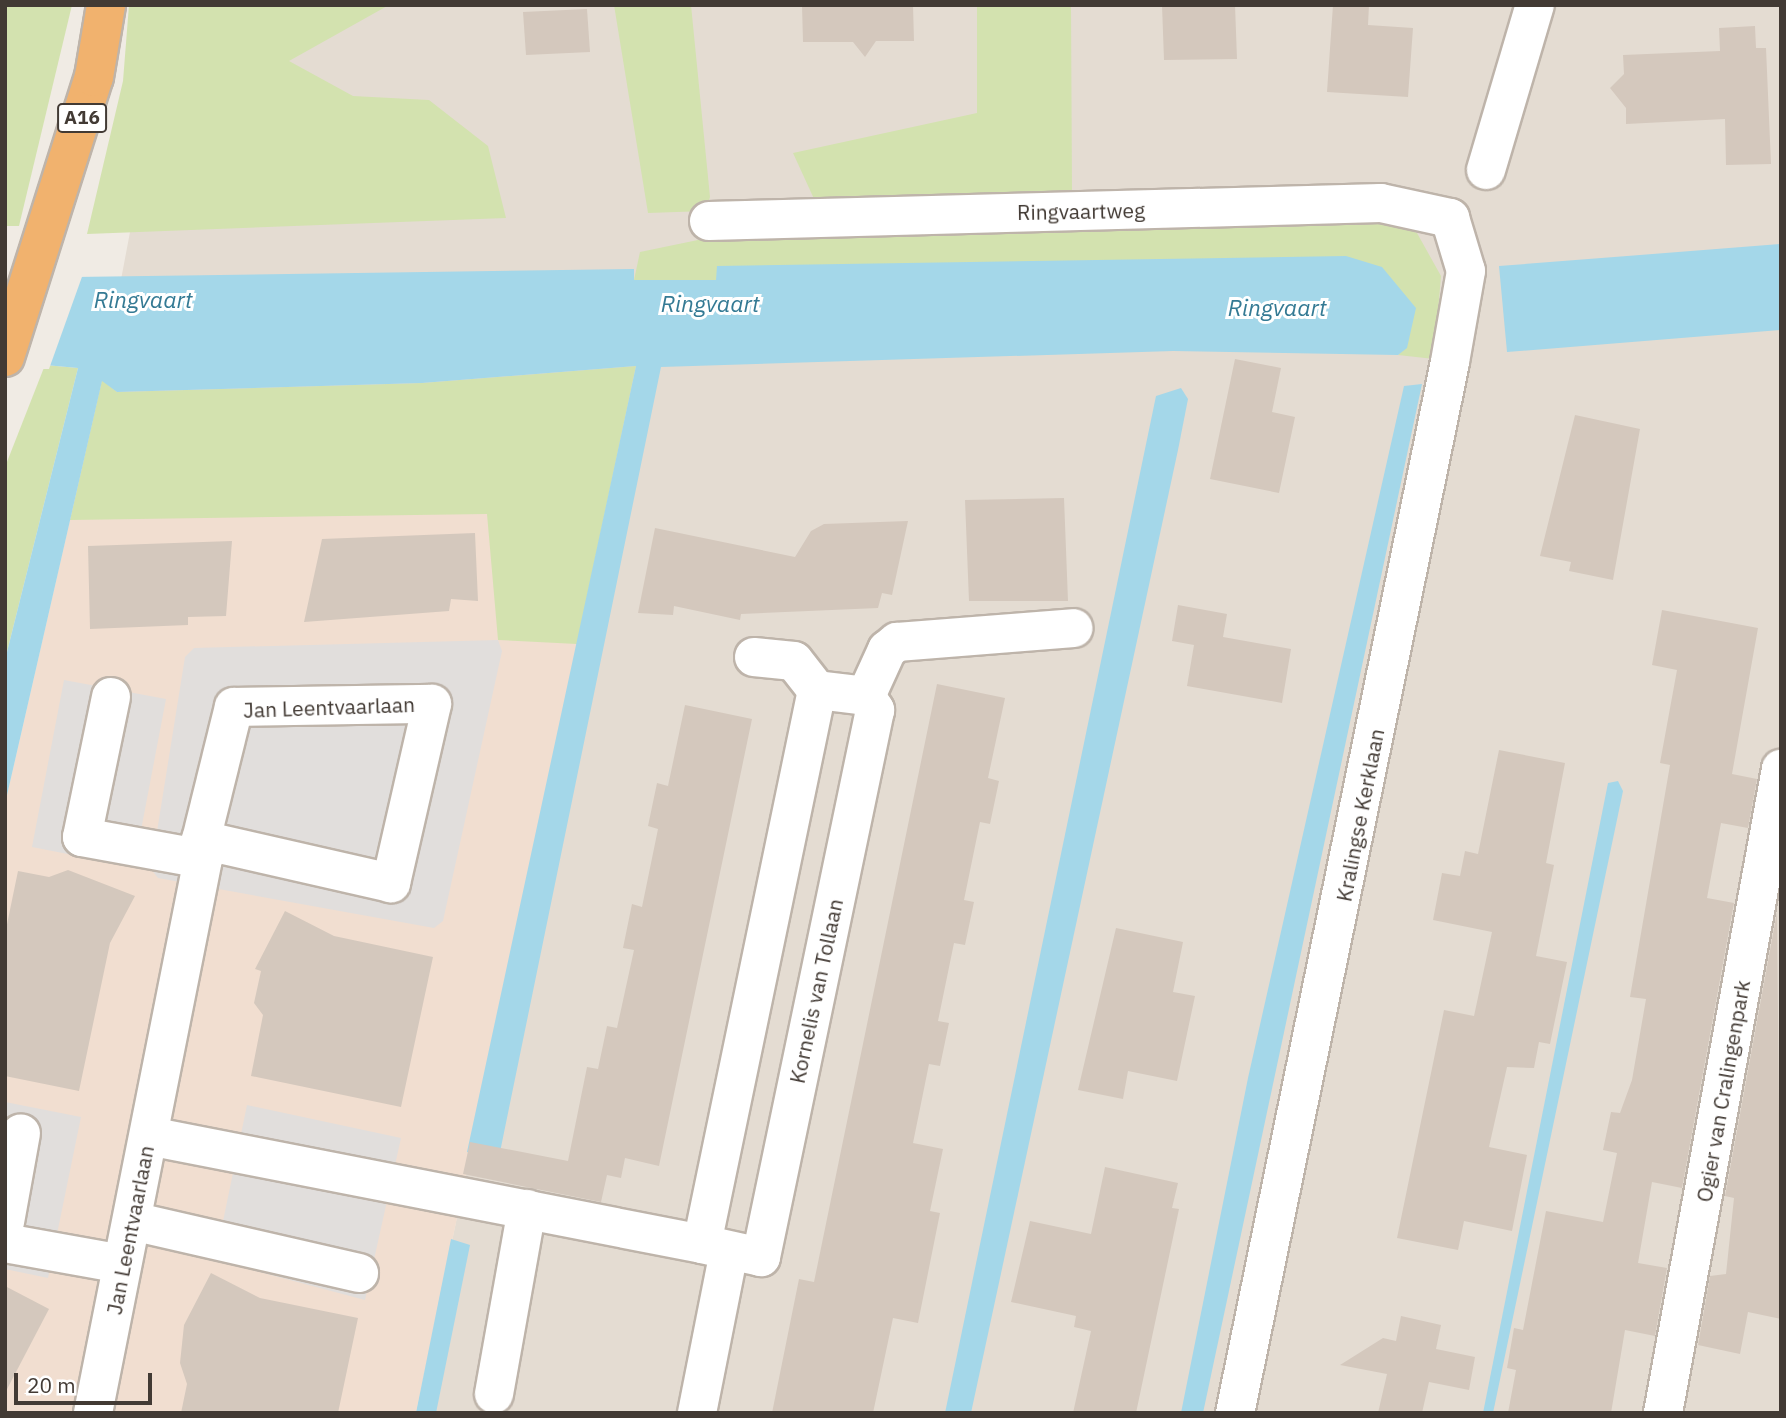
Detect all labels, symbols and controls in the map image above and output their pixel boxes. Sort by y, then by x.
road number: A16 [56,102,108,134]
street label: Ringvaartweg [1017,197,1145,225]
water label: Ringvaart [94,285,192,313]
water label: Ringvaart [661,289,759,317]
water label: Ringvaart [1228,293,1326,321]
street label: Jan Leentvaarlaan [243,691,415,723]
street label: Kralingse Kerklaan [1331,726,1389,904]
street label: Kornelis van Tollaan [784,896,848,1086]
street label: Ogier van Cralingenpark [1691,978,1755,1204]
street label: Jan Leentvaarlaan [101,1143,159,1317]
scale bar [18,1358,156,1402]
text: 20 m [27,1371,76,1399]

